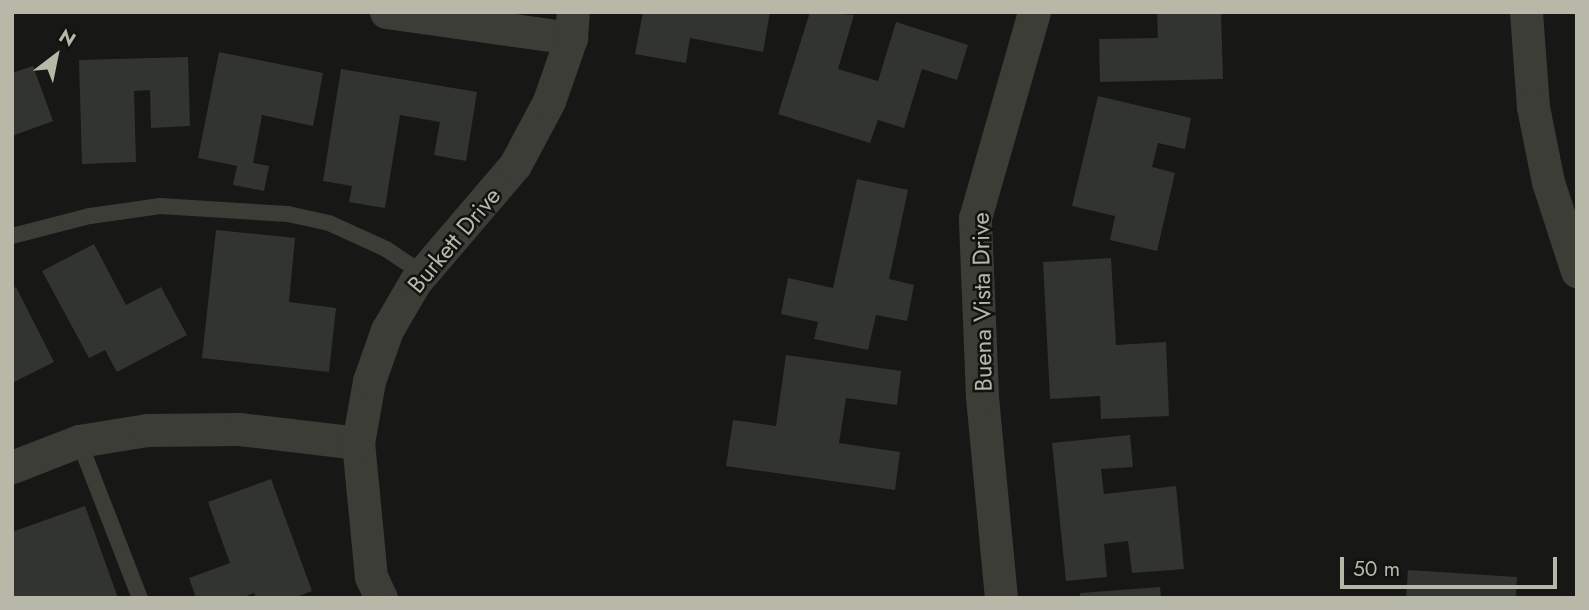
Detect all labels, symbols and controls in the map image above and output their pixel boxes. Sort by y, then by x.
north arrow [21,21,91,91]
text: N [54,22,81,53]
street label: Burkett Drive [402,181,506,299]
street label: Buena Vista Drive [966,212,998,392]
scale bar [1344,544,1561,588]
text: 50 m [1353,554,1400,584]

